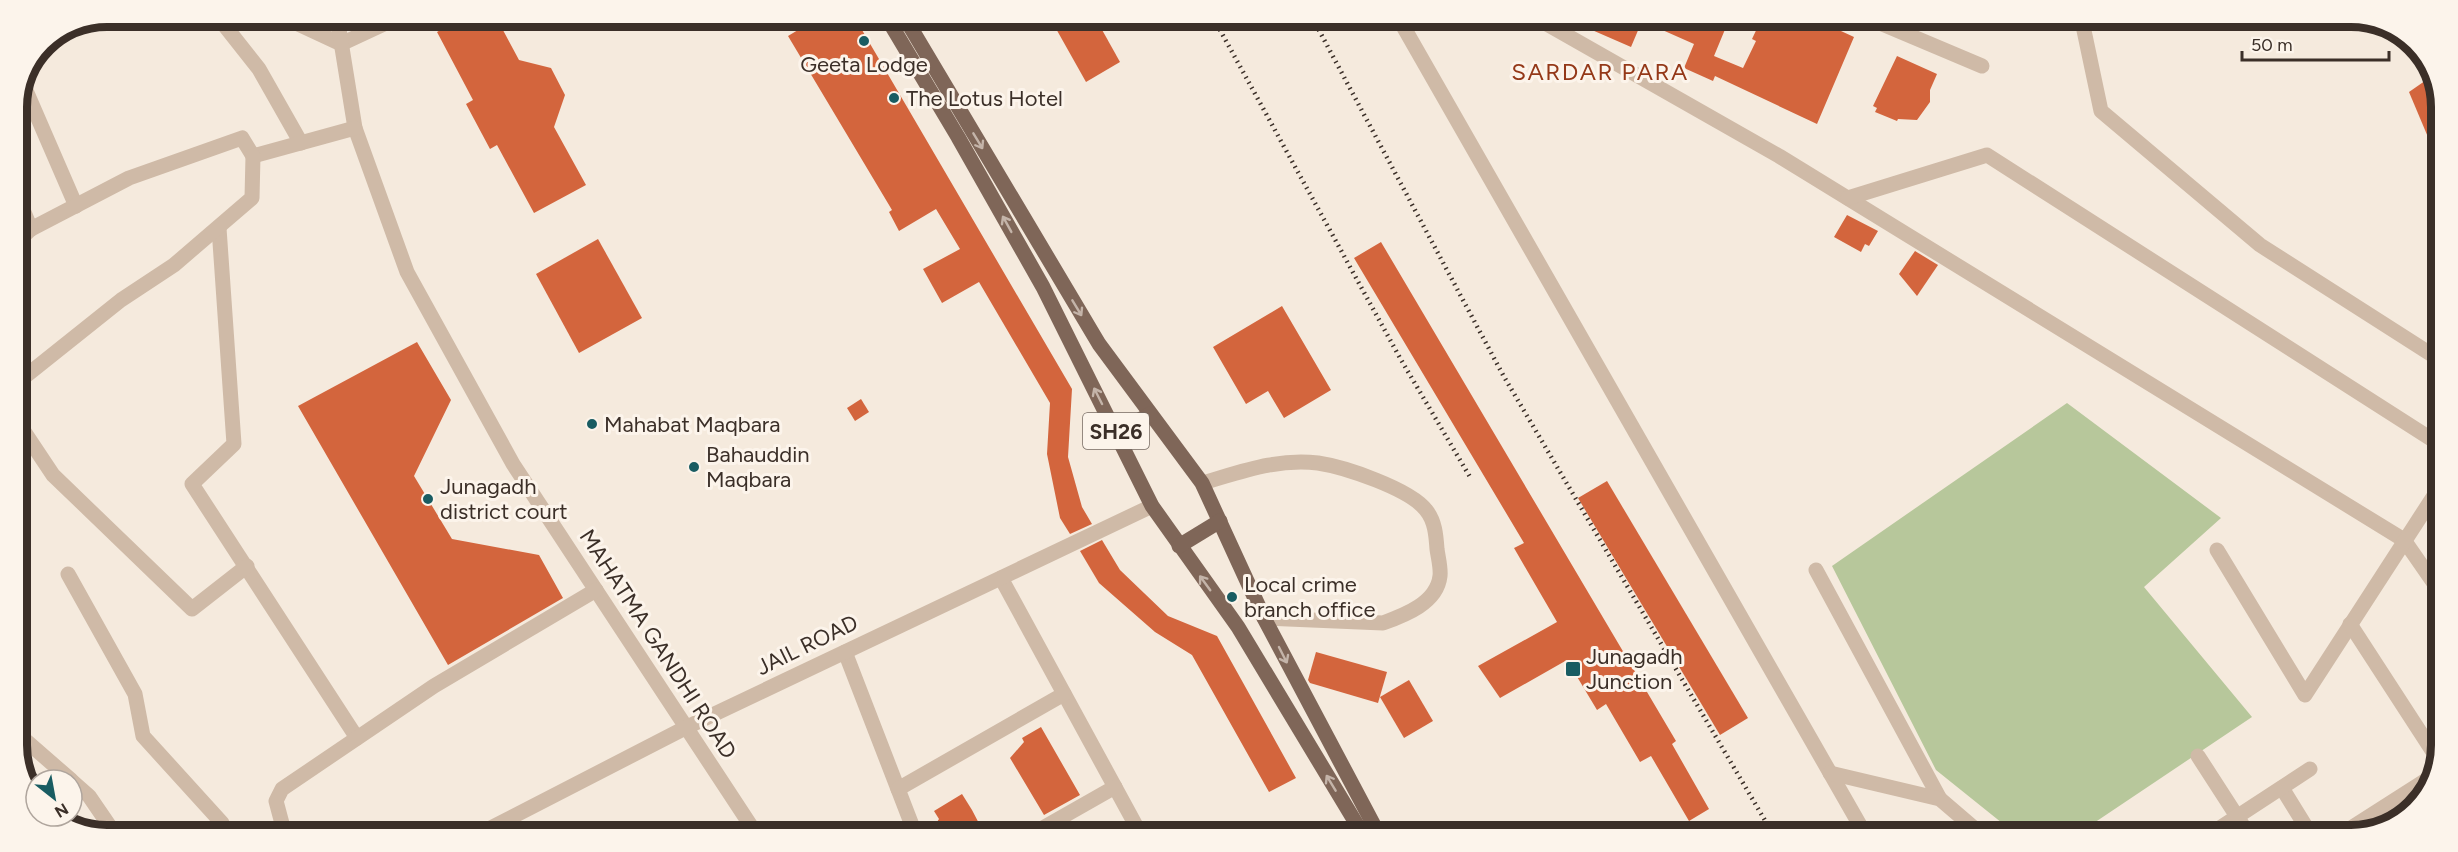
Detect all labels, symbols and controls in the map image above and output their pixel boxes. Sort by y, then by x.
scale bar [2242,24,2389,62]
marker: Geeta Lodge [857,34,871,48]
text: 50 m [2251,34,2293,56]
place label: Geeta Lodge [800,51,928,78]
district label: SARDAR PARA [1511,57,1689,86]
place label: The Lotus Hotel [906,85,1063,112]
marker: The Lotus Hotel [887,91,901,105]
one-way arrow [972,132,984,149]
one-way arrow [1001,216,1013,233]
one-way arrow [1072,299,1084,316]
one-way arrow [1092,387,1104,405]
place label: Mahabat Maqbara [604,411,781,438]
road number: SH26 [1083,413,1149,449]
marker: Mahabat Maqbara [585,417,599,431]
place label: Bahauddin Maqbara [706,441,810,493]
marker: Bahauddin Maqbara [687,460,701,474]
place label: Junagadh district court [440,473,567,525]
marker: Junagadh district court [421,492,435,506]
street label: MAHATMA GANDHI ROAD [574,524,742,764]
place label: Local crime branch office [1244,571,1375,623]
one-way arrow [1199,575,1212,591]
marker: Local crime branch office [1225,590,1239,604]
street label: JAIL ROAD [752,609,862,681]
place label: Junagadh Junction [1586,643,1682,695]
one-way arrow [1278,646,1290,664]
marker: Junagadh Junction [1564,660,1582,678]
north arrow [24,768,84,828]
one-way arrow [1325,775,1337,792]
text: N [51,799,72,822]

